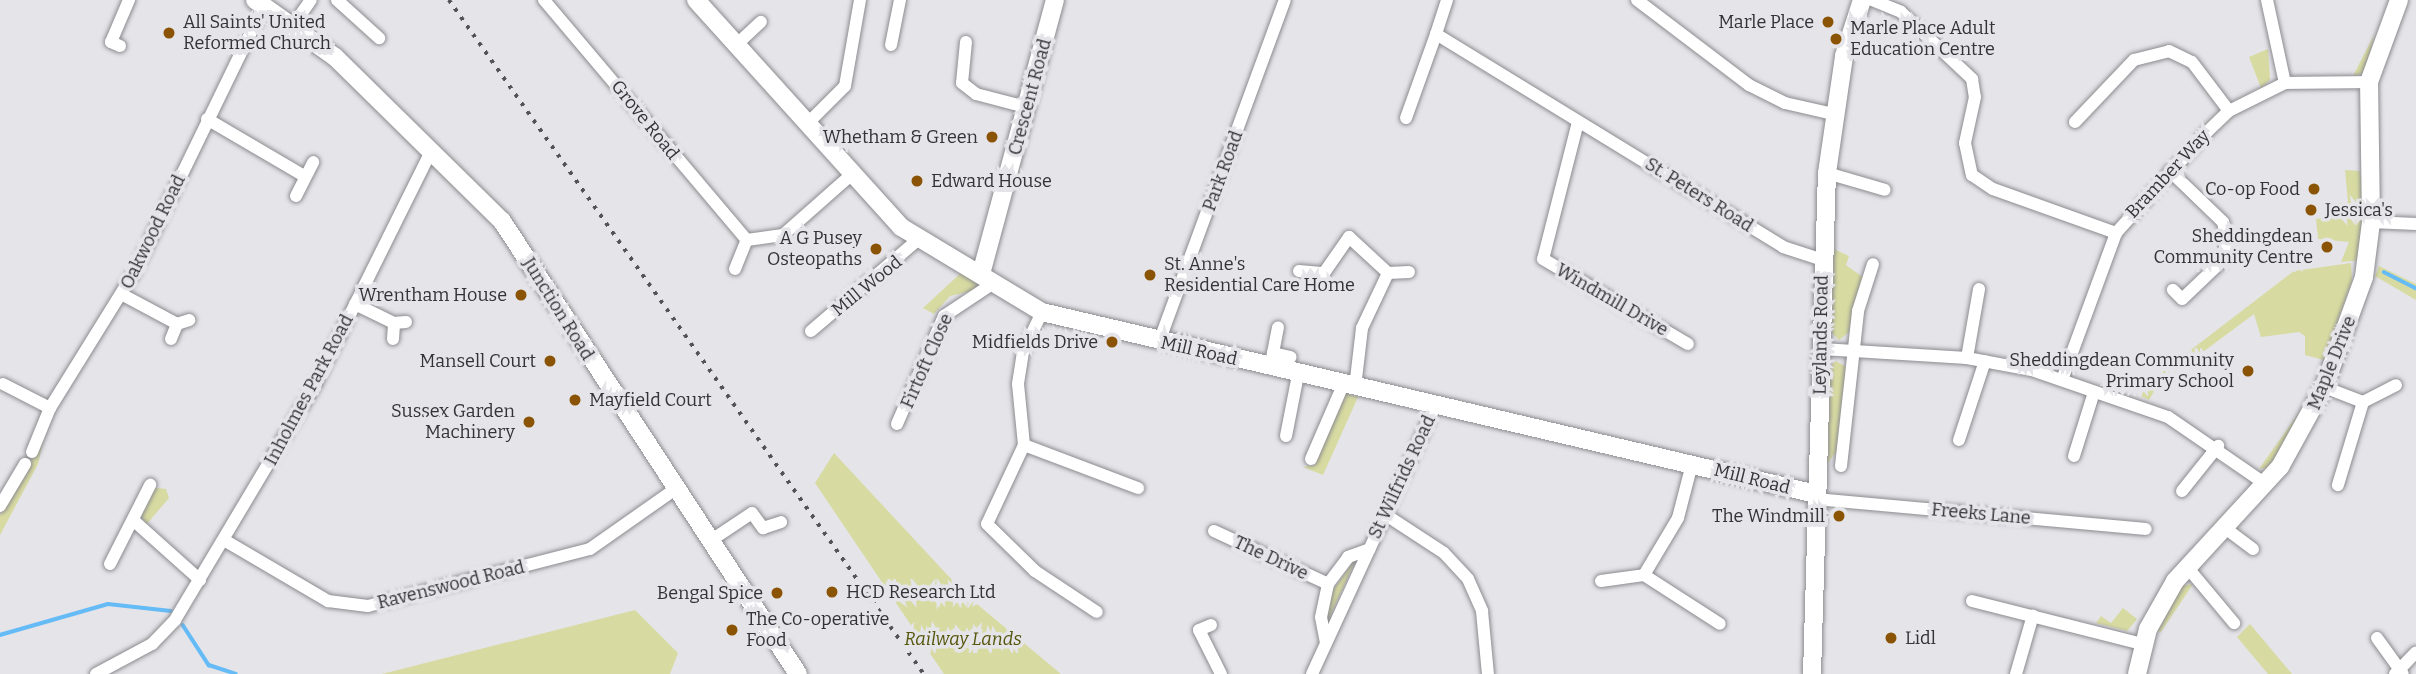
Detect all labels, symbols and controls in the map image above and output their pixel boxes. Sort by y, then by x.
place label: Marle Place [1718,11,1814,33]
place label: All Saints' United Reformed Church [183,12,331,54]
marker: Marle Place [1820,14,1836,30]
place label: Marle Place Adult Education Centre [1850,18,1995,60]
marker: All Saints' United Reformed Church [161,25,177,41]
marker: Marle Place Adult Education Centre [1828,31,1844,47]
street label: Crescent Road [1004,36,1056,158]
street label: Grove Road [606,76,684,164]
street label: Bramber Way [2121,125,2215,223]
place label: Whetham & Green [823,126,978,148]
street label: Park Road [1199,128,1247,214]
marker: Whetham & Green [984,129,1000,145]
street label: St. Peters Road [1641,153,1757,237]
place label: Edward House [931,170,1052,192]
street label: Oakwood Road [116,171,190,293]
marker: Edward House [909,173,925,189]
place label: Co-op Food [2205,178,2300,200]
marker: Co-op Food [2306,181,2322,197]
place label: Jessica's [2325,199,2393,221]
marker: Jessica's [2303,202,2319,218]
place label: Sheddingdean Community Centre [2154,226,2313,268]
place label: A G Pusey Osteopaths [767,228,862,270]
marker: Sheddingdean Community Centre [2319,239,2335,255]
marker: A G Pusey Osteopaths [868,241,884,257]
street label: Mill Wood [828,251,906,321]
street label: Junction Road [518,254,598,364]
place label: St. Anne's Residential Care Home [1164,254,1355,296]
street label: Windmill Drive [1552,259,1672,341]
marker: St. Anne's Residential Care Home [1142,267,1158,283]
street label: Leylands Road [1809,275,1833,395]
place label: Wrentham House [358,284,507,306]
marker: Wrentham House [513,287,529,303]
street label: Firtoft Close [897,310,957,412]
street label: Inholmes Park Road [260,311,358,469]
street label: Maple Drive [2303,313,2361,413]
place label: Midfields Drive [972,331,1098,353]
street label: Mill Road [1159,332,1239,370]
marker: Midfields Drive [1104,334,1120,350]
place label: Mansell Court [420,350,536,372]
place label: Sheddingdean Community Primary School [2009,350,2234,392]
marker: Mansell Court [542,353,558,369]
marker: Sheddingdean Community Primary School [2240,363,2256,379]
place label: Mayfield Court [589,389,712,411]
marker: Mayfield Court [567,392,583,408]
place label: Sussex Garden Machinery [391,401,515,444]
street label: St Wilfrids Road [1364,412,1440,542]
marker: Sussex Garden Machinery [521,414,537,430]
street label: Mill Road [1712,459,1792,499]
street label: Freeks Lane [1930,499,2032,529]
place label: The Windmill [1712,505,1825,527]
marker: The Windmill [1831,508,1847,524]
street label: The Drive [1230,531,1312,585]
street label: Ravenswood Road [375,556,527,614]
place label: HCD Research Ltd [846,581,996,603]
place label: Bengal Spice [657,582,763,604]
marker: HCD Research Ltd [824,584,840,600]
marker: Bengal Spice [769,585,785,601]
place label: The Co-operative Food [746,609,889,652]
marker: The Co-operative Food [724,622,740,638]
place label: Lidl [1905,627,1936,649]
park label: Railway Lands [904,628,1022,650]
marker: Lidl [1883,630,1899,646]

